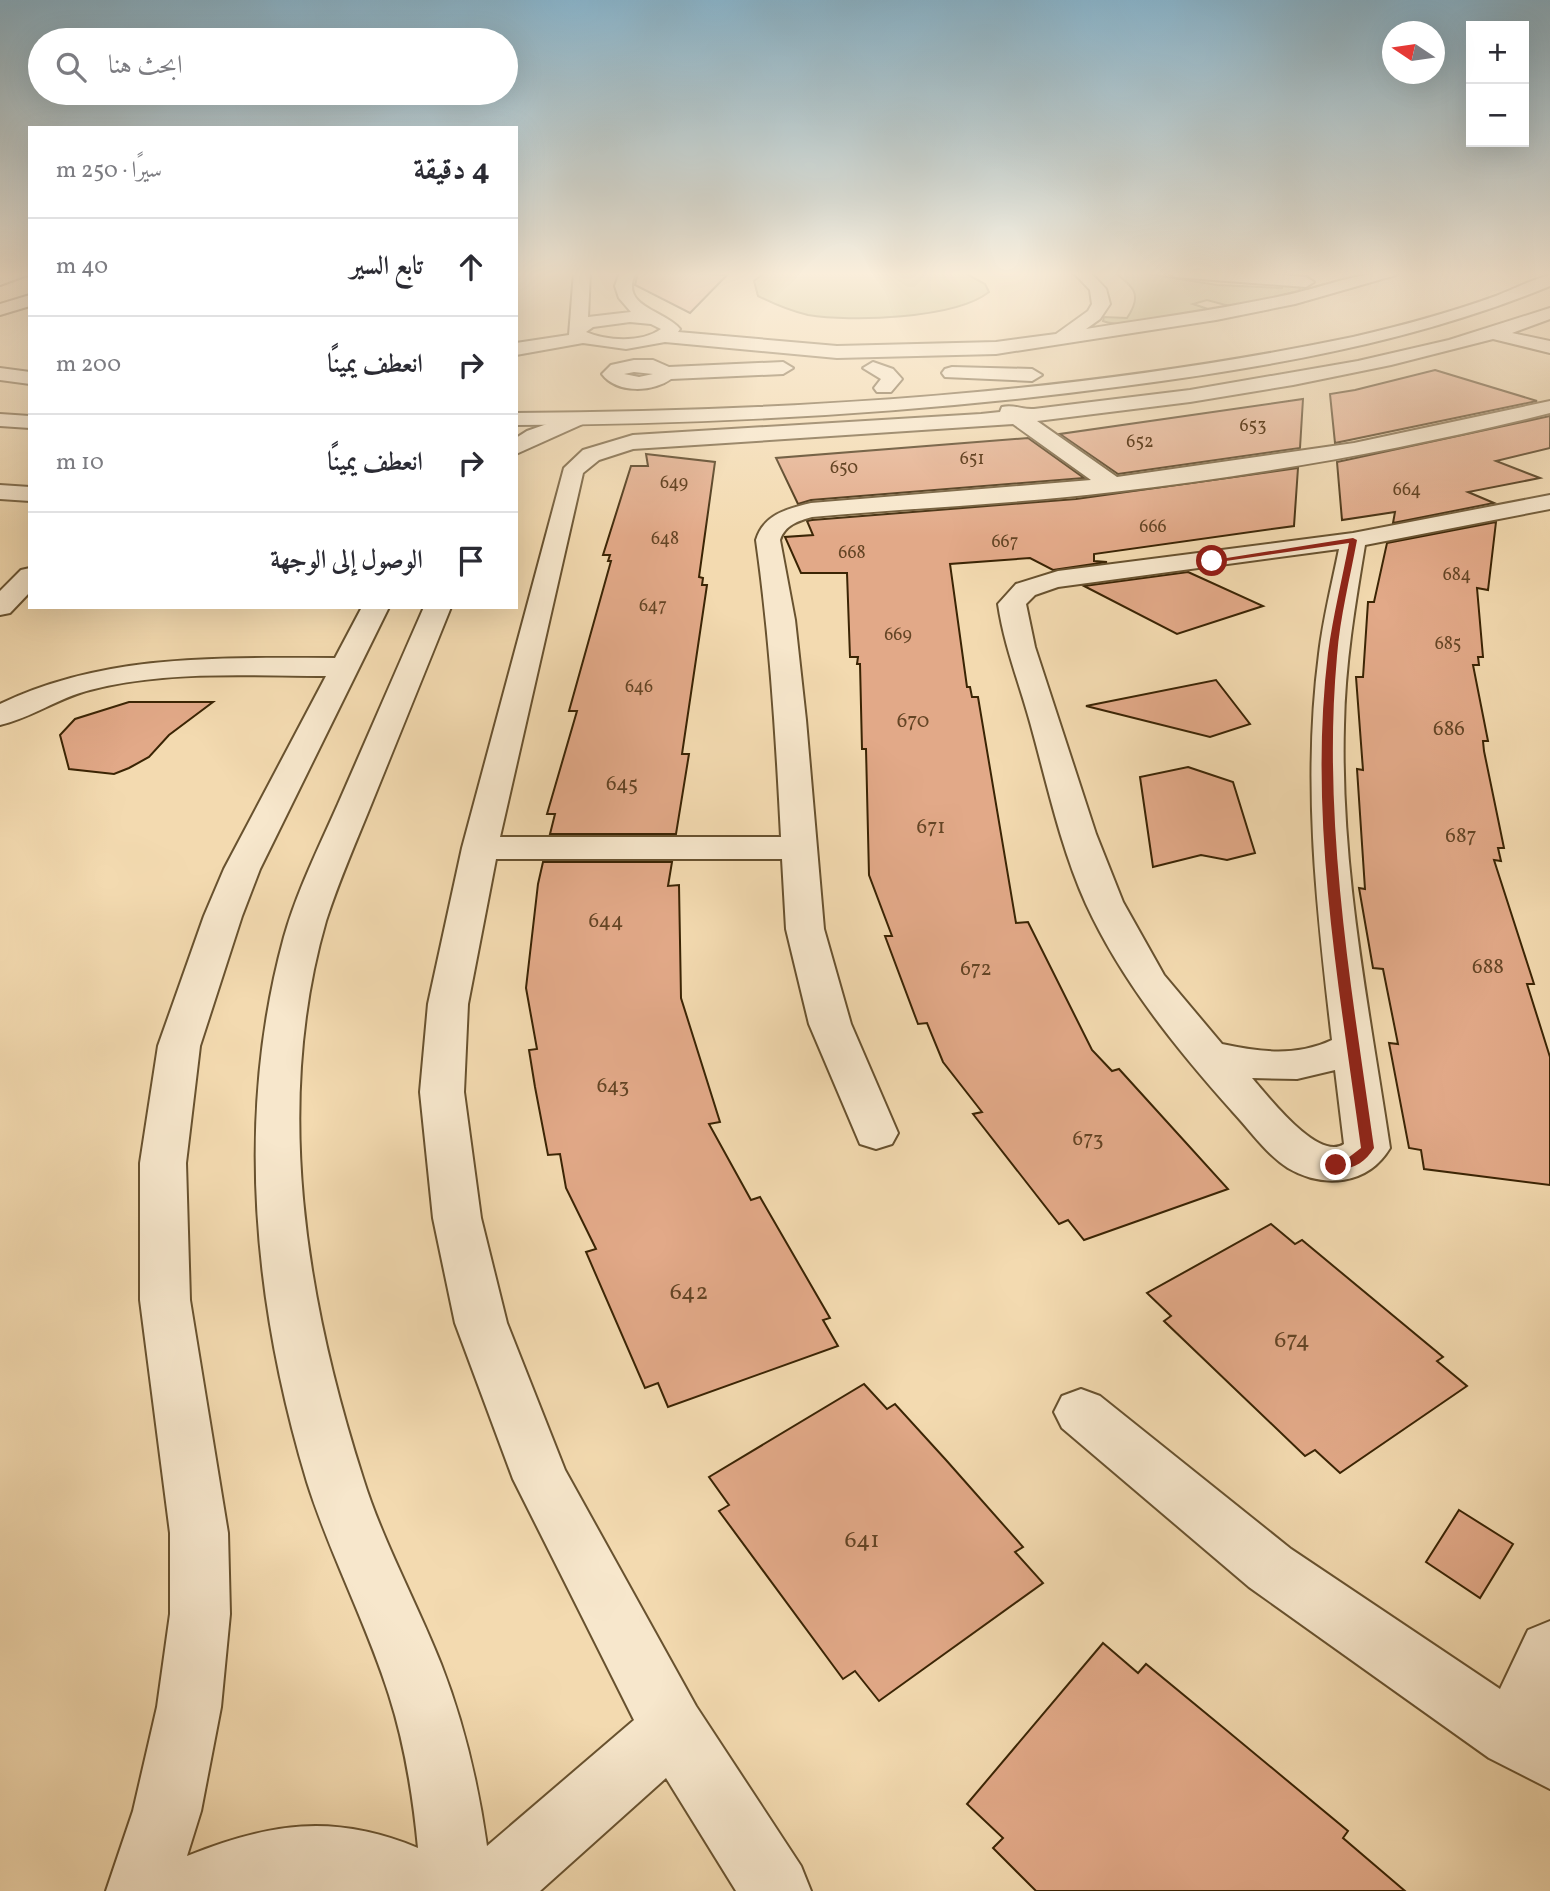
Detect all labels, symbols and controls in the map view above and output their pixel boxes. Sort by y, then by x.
north arrow [1382,21,1445,84]
map controls [1466,21,1529,147]
button: + [1466,21,1529,84]
search box [28,28,518,105]
icon: search [52,48,90,86]
text: ابحث هنا [108,48,183,84]
button: − [1466,84,1529,147]
text: 4 دقيقة [413,150,490,192]
text: سيرًا · 250 m [56,155,162,187]
icon: ahead [452,248,490,286]
text: تابع السير [350,249,423,285]
text: 40 m [56,251,108,283]
icon: right [452,346,490,384]
text: انعطف يمينًا [327,347,423,383]
text: 200 m [56,349,121,381]
house number: 653 [1240,414,1267,439]
house number: 652 [1126,430,1154,455]
icon: right [452,444,490,482]
text: انعطف يمينًا [327,445,423,481]
text: 10 m [56,447,104,479]
house number: 651 [960,447,984,472]
house number: 650 [830,456,858,481]
house number: 649 [660,471,688,496]
house number: 664 [1393,478,1421,503]
house number: 666 [1139,515,1167,540]
house number: 648 [651,527,679,552]
house number: 667 [992,530,1018,555]
house number: 668 [838,541,866,566]
icon: arrive [452,542,490,580]
text: الوصول إلى الوجهة [270,543,423,579]
route start [1196,545,1227,576]
house number: 684 [1443,563,1471,588]
house number: 647 [639,594,667,619]
house number: 669 [884,623,912,648]
house number: 685 [1435,632,1461,657]
house number: 646 [625,675,653,700]
house number: 670 [897,707,929,736]
house number: 686 [1433,715,1465,744]
house number: 645 [606,770,638,799]
house number: 671 [917,813,945,842]
house number: 687 [1445,822,1477,851]
house number: 644 [588,907,624,936]
house number: 688 [1472,953,1504,982]
house number: 672 [960,955,992,984]
house number: 643 [597,1072,629,1101]
house number: 673 [1073,1125,1103,1154]
route end [1320,1149,1351,1180]
house number: 642 [670,1276,708,1310]
house number: 674 [1274,1324,1310,1358]
house number: 641 [844,1524,880,1558]

